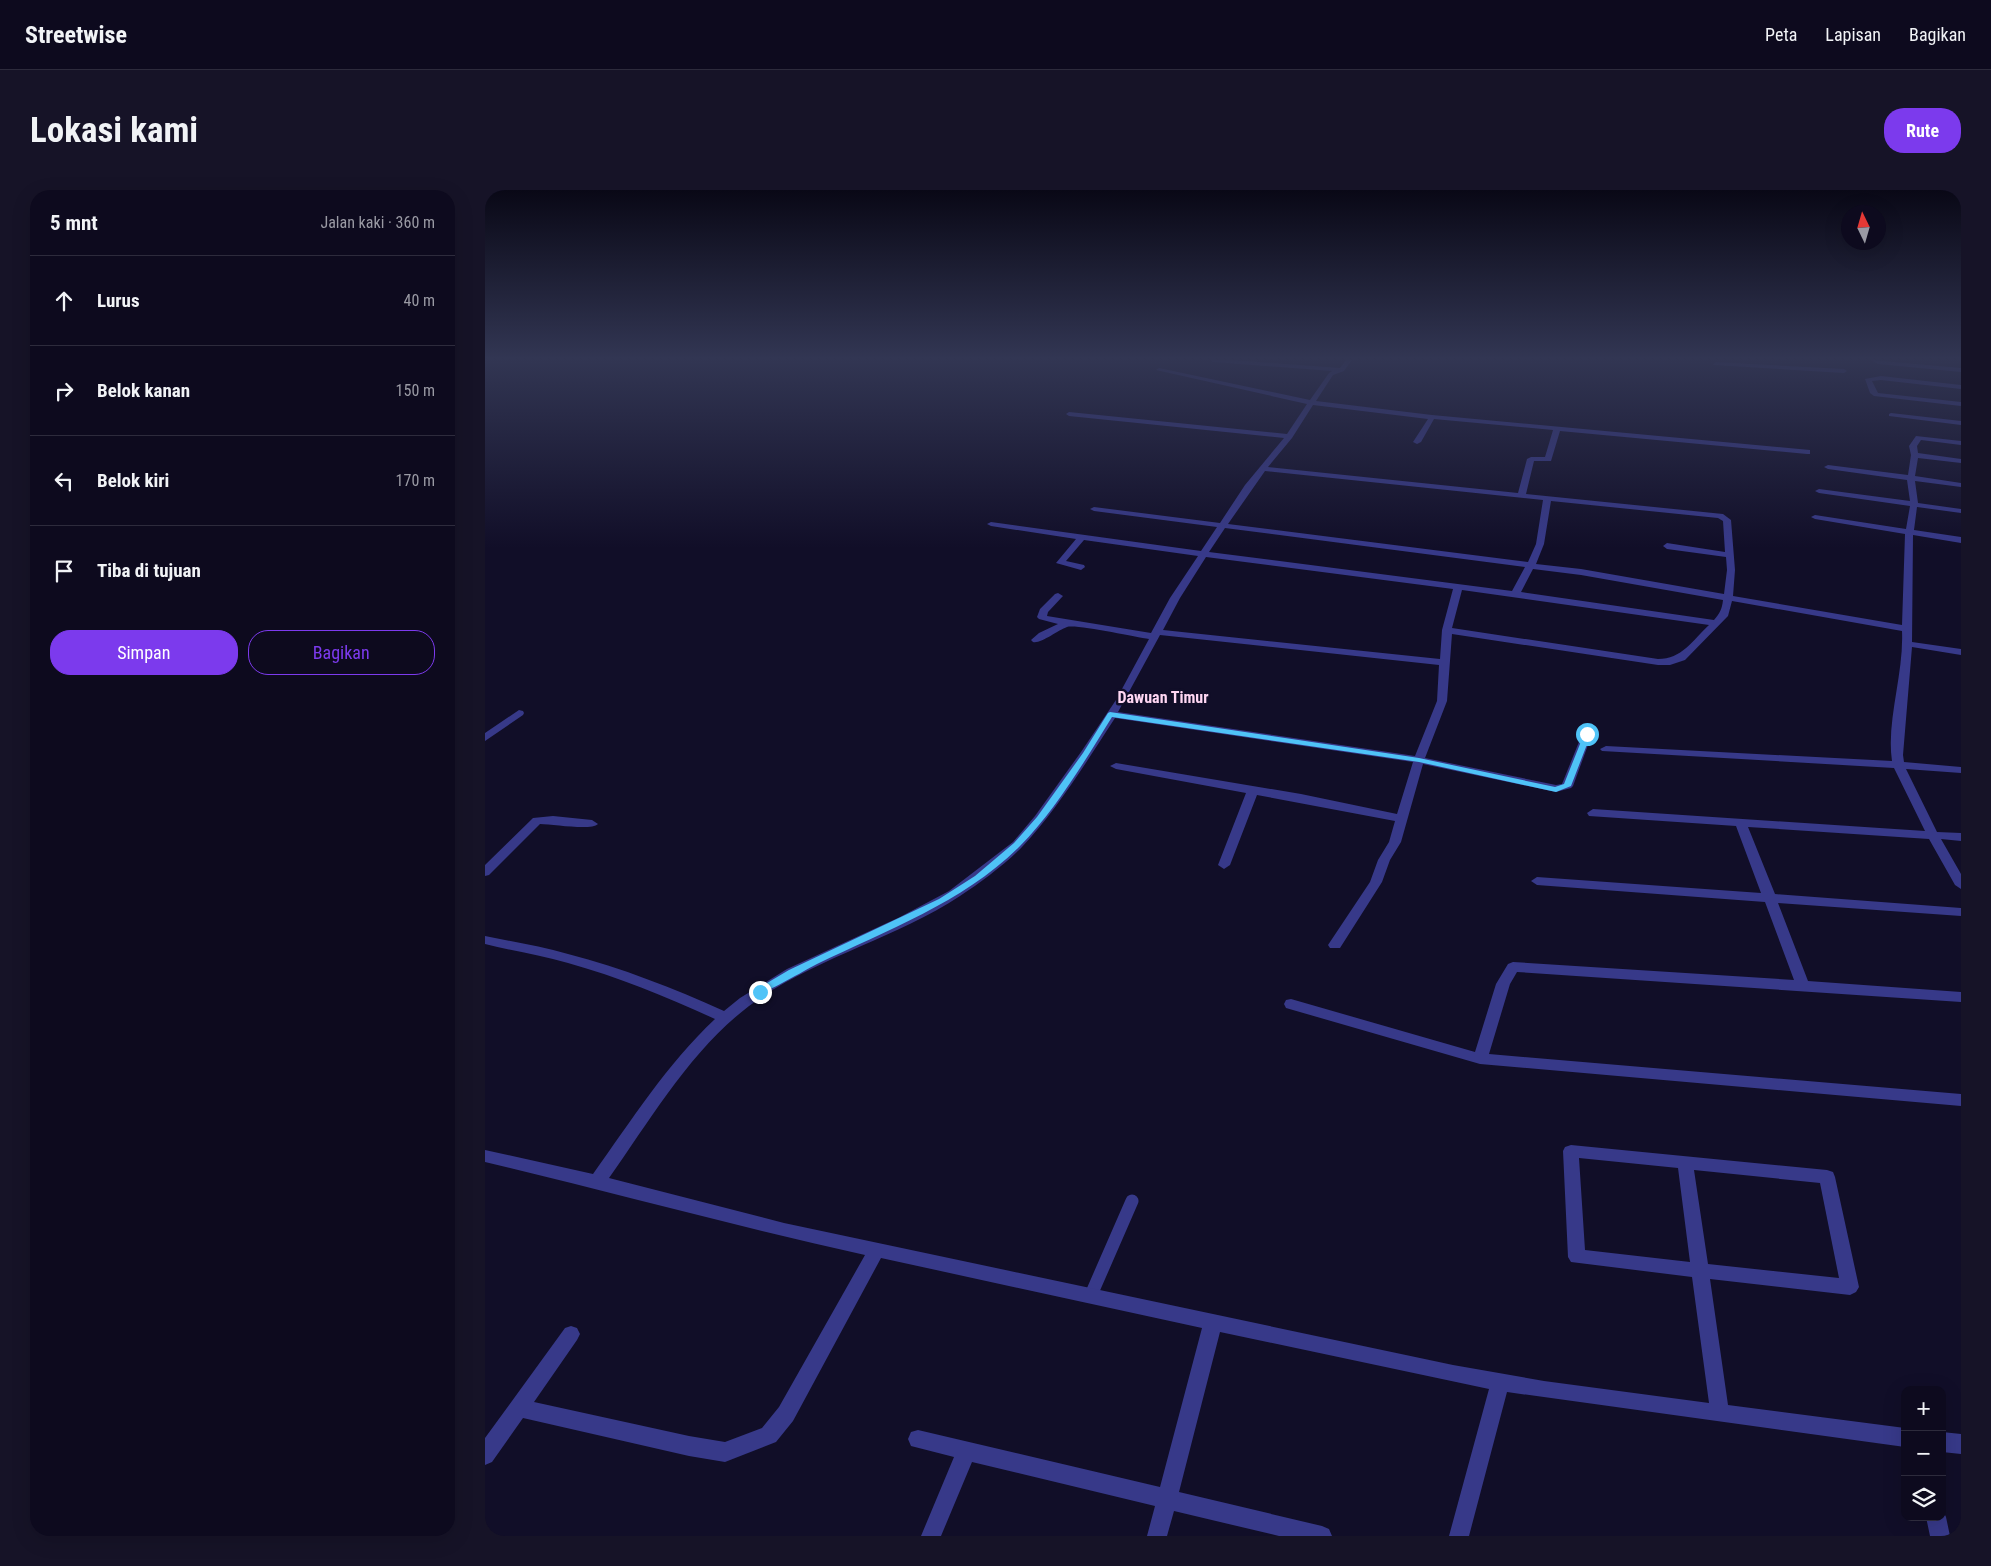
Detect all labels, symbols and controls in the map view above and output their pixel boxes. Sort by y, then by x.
text: Streetwise [25,21,127,49]
text: Peta [1765,24,1797,45]
text: Lapisan [1825,24,1881,45]
text: Bagikan [1909,24,1966,45]
button: Rute [1884,108,1961,153]
text: Lokasi kami [30,110,198,151]
north arrow [1841,205,1886,250]
text: 5 mnt [50,211,98,235]
text: Jalan kaki · 360 m [320,213,435,232]
icon: ahead [50,287,78,315]
text: Lurus [97,289,140,312]
text: 40 m [403,291,435,310]
icon: right [50,377,78,405]
text: Belok kanan [97,379,190,402]
text: 150 m [396,381,435,400]
icon: left [50,467,78,495]
text: Belok kiri [97,469,169,492]
text: 170 m [396,471,435,490]
icon: arrive [50,557,78,585]
text: Tiba di tujuan [97,559,201,582]
button: Simpan [50,630,238,675]
button: Bagikan [248,630,435,675]
district label: Dawuan Timur [1118,688,1208,707]
route start [1576,723,1599,746]
route end [749,981,772,1004]
map controls [1901,1386,1946,1521]
button: + [1901,1386,1946,1431]
button: − [1901,1431,1946,1476]
button: layers [1901,1476,1946,1521]

